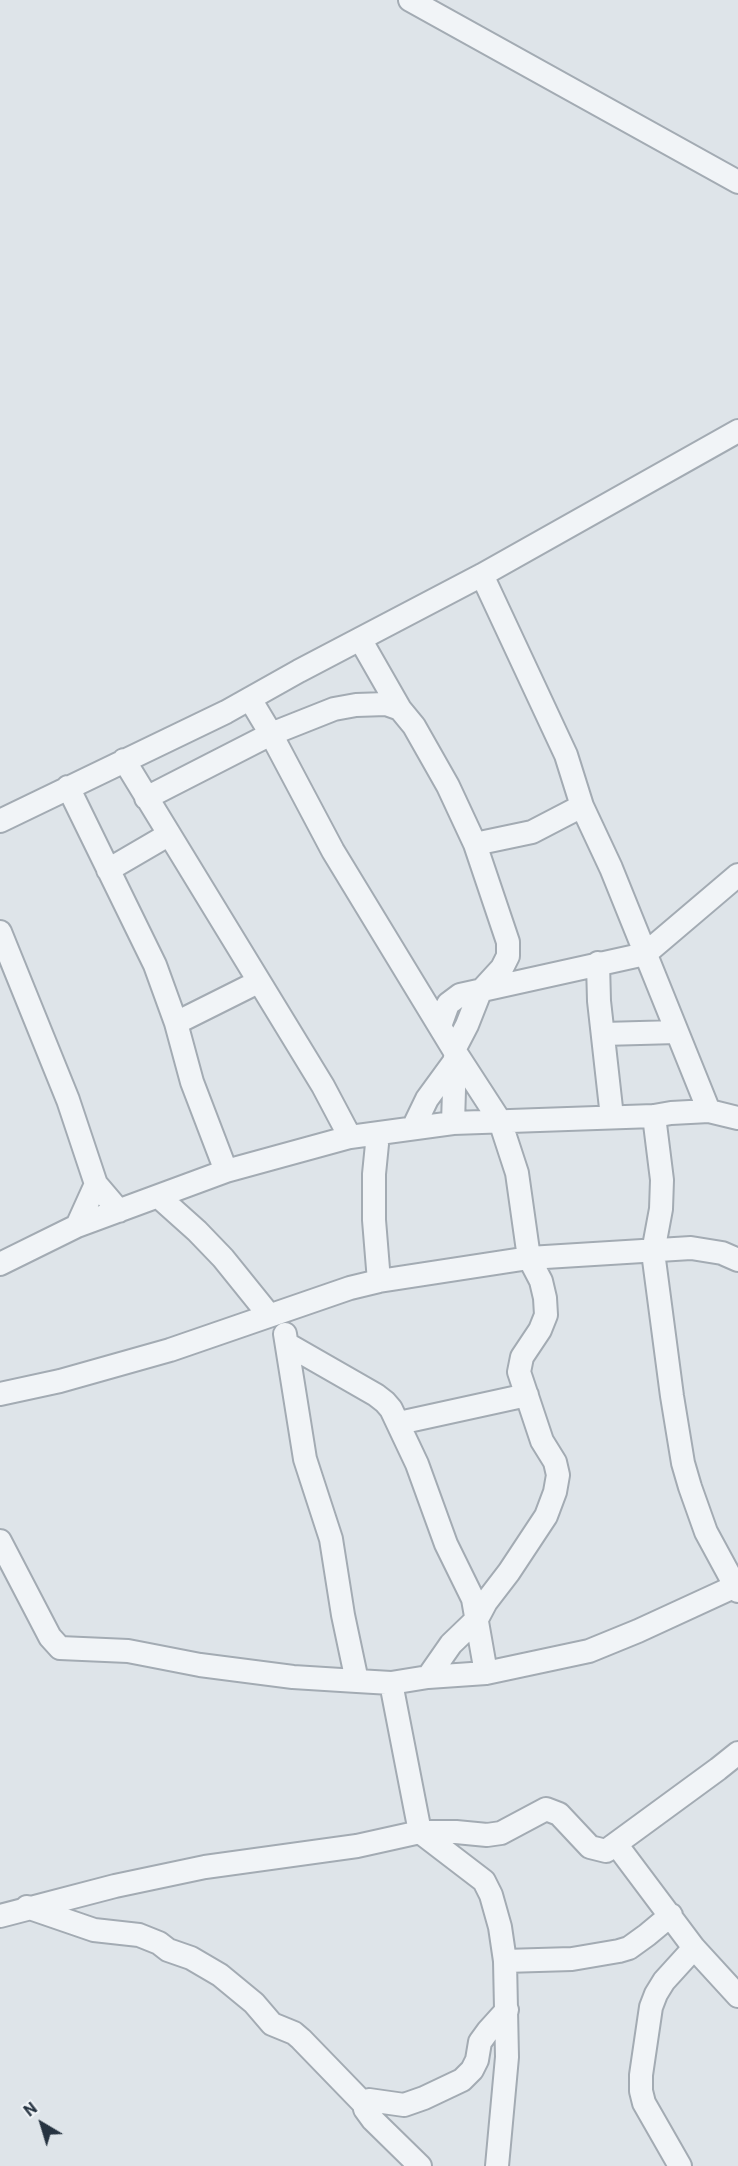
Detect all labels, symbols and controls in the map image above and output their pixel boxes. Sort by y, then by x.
north arrow [12,2094,72,2154]
text: N [20,2098,41,2120]

